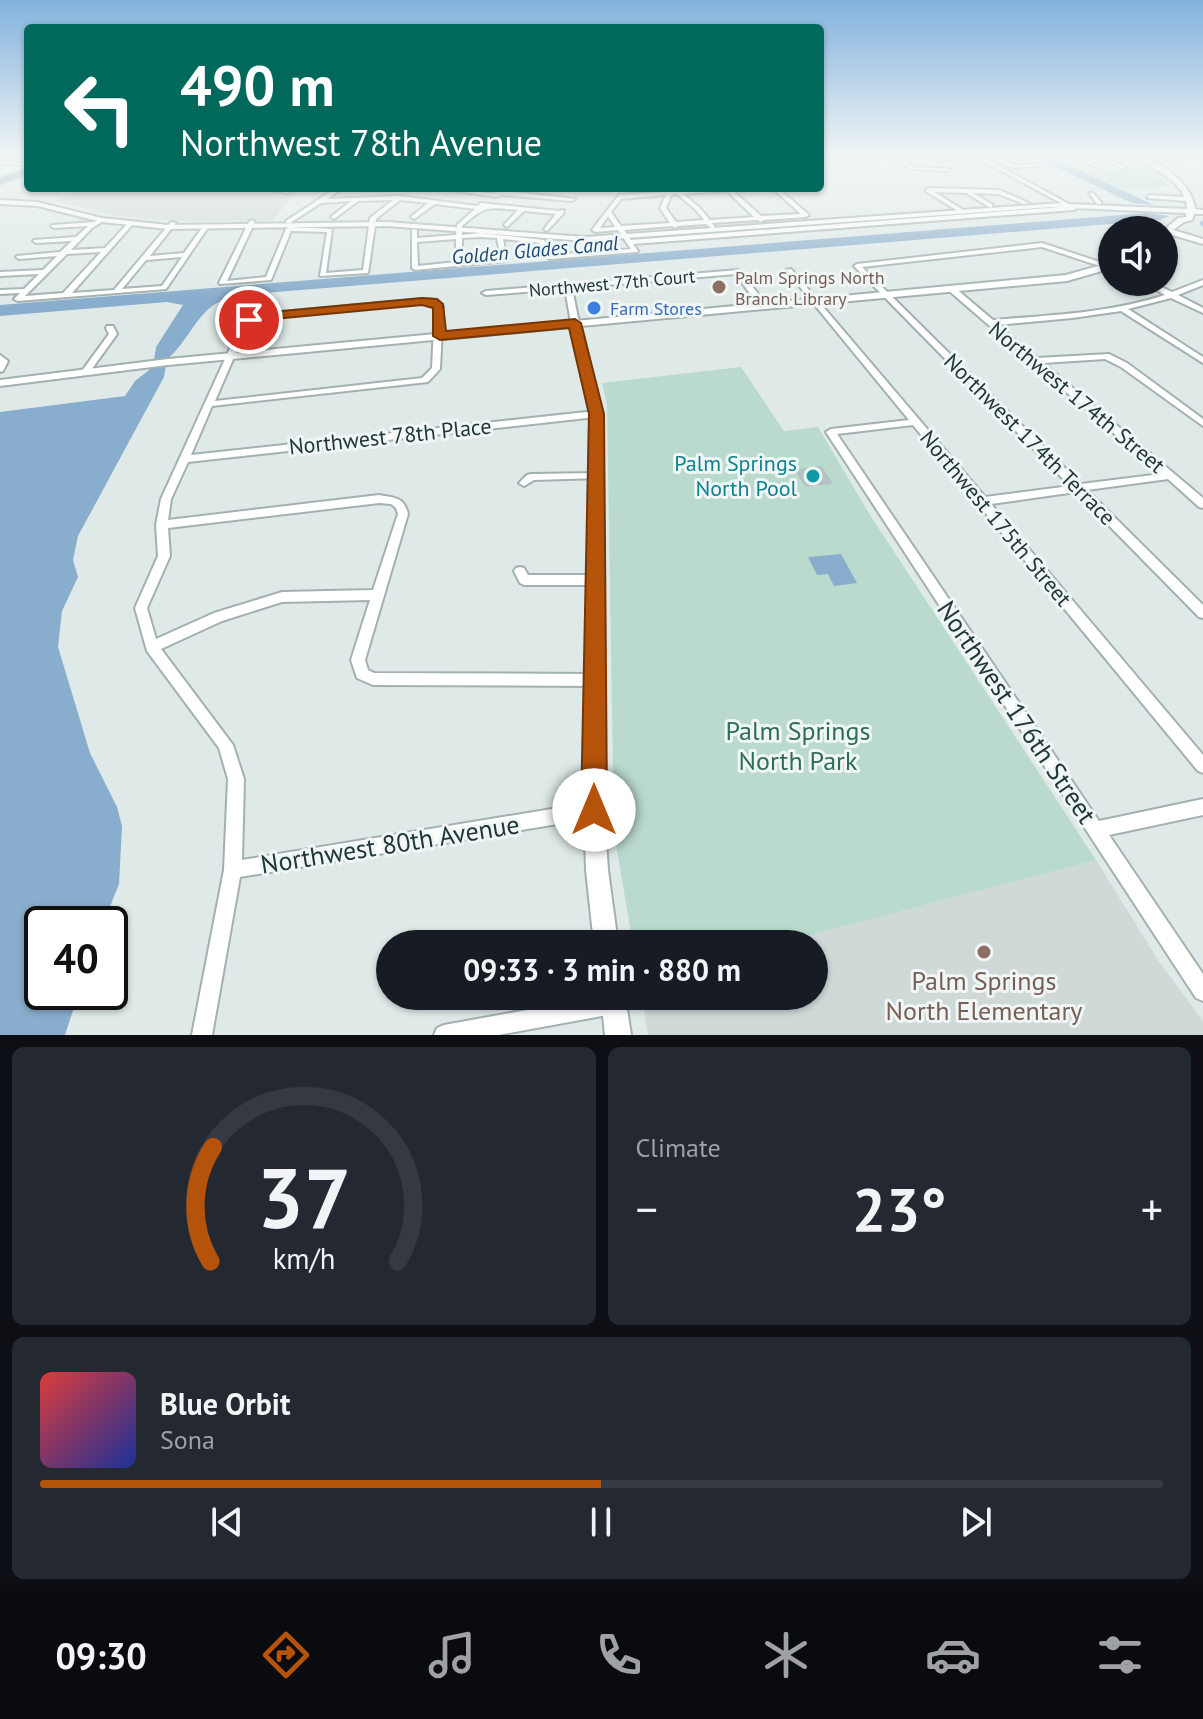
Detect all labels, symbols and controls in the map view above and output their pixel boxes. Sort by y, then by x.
text: 490 m [180,49,335,121]
icon: left [48,56,152,160]
text: Northwest 78th Avenue [180,119,542,166]
map controls [1098,216,1178,296]
button: sound [1098,216,1178,296]
water label: Golden Glades Canal [451,230,620,270]
street label: Northwest 77th Court [528,264,696,302]
place label: Palm Springs North Branch Library [735,266,885,310]
marker: Palm Springs North Branch Library [710,278,728,296]
pin [215,286,283,354]
place label: Farm Stores [610,297,702,320]
icon: arrive [227,298,271,342]
marker: Farm Stores [585,299,603,317]
street label: Northwest 174th Street [983,315,1171,479]
street label: Northwest 174th Terrace [938,347,1122,531]
street label: Northwest 78th Place [287,411,493,461]
street label: Northwest 175th Street [914,424,1078,612]
place label: Palm Springs North Pool [674,449,798,502]
marker: Palm Springs North Pool [804,467,822,485]
street label: Northwest 176th Street [930,594,1104,830]
park label: Palm Springs North Park [726,714,870,777]
position arrow [552,768,636,852]
street label: Northwest 80th Avenue [258,807,522,881]
speed limit sign: 40 [24,906,128,1010]
marker: Palm Springs North Elementary [975,943,993,961]
text: 09:33 · 3 min · 880 m [463,950,741,989]
place label: Palm Springs North Elementary [886,964,1082,1027]
text: Climate [636,1131,721,1164]
text: 37 [257,1143,351,1251]
text: 23° [852,1170,946,1248]
text: − [636,1180,658,1237]
text: + [1141,1180,1163,1237]
text: km/h [272,1240,335,1277]
text: Blue Orbit [160,1384,290,1423]
text: Sona [160,1423,215,1456]
icon: previous [205,1500,249,1544]
icon: pause [579,1500,623,1544]
icon: next [954,1500,998,1544]
icon: directions [258,1627,314,1683]
icon: music [424,1627,480,1683]
icon: phone [591,1627,647,1683]
icon: climate [758,1627,814,1683]
icon: car [925,1627,981,1683]
icon: filters [1092,1627,1148,1683]
text: 09:30 [55,1632,147,1679]

